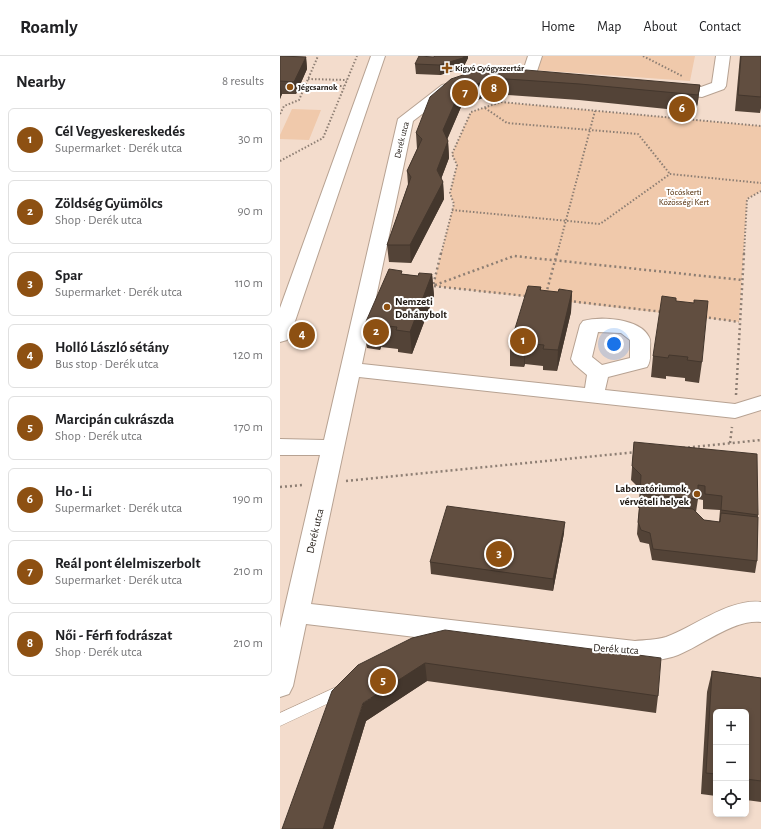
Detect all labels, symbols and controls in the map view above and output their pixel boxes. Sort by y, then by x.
text: Roamly [20,18,78,37]
text: Home [541,20,575,34]
text: Map [597,20,621,34]
text: About [643,20,677,34]
text: Contact [699,20,741,34]
marker: Kigyó Gyógyszertár [442,63,452,73]
place label: Kigyó Gyógyszertár [455,64,525,73]
text: Nearby [16,73,66,90]
pin: 8 [481,74,507,104]
text: 8 results [222,75,264,88]
pin: 7 [452,78,478,108]
marker: Jégcsarnok [285,82,295,92]
place label: Jégcsarnok [298,83,338,92]
pin: 6 [669,94,695,124]
street label: Derék utca [393,121,411,159]
text: Cél Vegyeskereskedés [55,124,185,139]
text: 1 [28,133,32,146]
text: 30 m [238,133,263,146]
text: Supermarket · Derék utca [55,142,182,155]
park label: Tócóskerti Közösségi Kert [659,188,709,207]
text: Zöldség Gyümölcs [55,196,163,211]
text: 2 [27,205,33,218]
text: 90 m [237,205,263,218]
text: Shop · Derék utca [55,214,142,227]
text: Spar [55,268,83,283]
text: 3 [27,277,33,290]
text: 110 m [235,277,263,290]
text: Supermarket · Derék utca [55,286,182,299]
place label: Nemzeti Dohánybolt [395,296,447,320]
marker: Nemzeti Dohánybolt [382,302,392,312]
pin: 2 [363,317,389,347]
pin: 4 [289,320,315,350]
pin: 1 [510,326,536,356]
your location [604,334,624,354]
text: Holló László sétány [55,340,169,355]
text: 4 [27,349,33,362]
text: 120 m [233,349,263,362]
text: Bus stop · Derék utca [55,358,159,371]
text: Marcipán cukrászda [55,412,174,427]
text: 5 [27,421,33,434]
text: 170 m [234,421,263,434]
text: Shop · Derék utca [55,430,142,443]
place label: Laboratóriumok, vérvételi helyek [615,483,690,507]
text: Ho - Li [55,484,92,499]
marker: Laboratóriumok, vérvételi helyek [692,489,702,499]
text: 6 [27,493,33,506]
text: 190 m [233,493,263,506]
text: Supermarket · Derék utca [55,502,182,515]
street label: Derék utca [304,507,326,555]
pin: 3 [486,539,512,569]
text: Reál pont élelmiszerbolt [55,556,201,571]
text: 7 [27,565,33,578]
text: 210 m [233,565,263,578]
text: Supermarket · Derék utca [55,574,182,587]
text: Női - Férfi fodrászat [55,628,172,643]
text: 8 [27,637,33,650]
text: 210 m [233,637,263,650]
street label: Derék utca [593,642,639,656]
text: Shop · Derék utca [55,646,142,659]
pin: 5 [370,666,396,696]
map controls [713,709,749,817]
button: + [713,709,749,745]
button: − [713,745,749,781]
button: locate [713,781,749,817]

